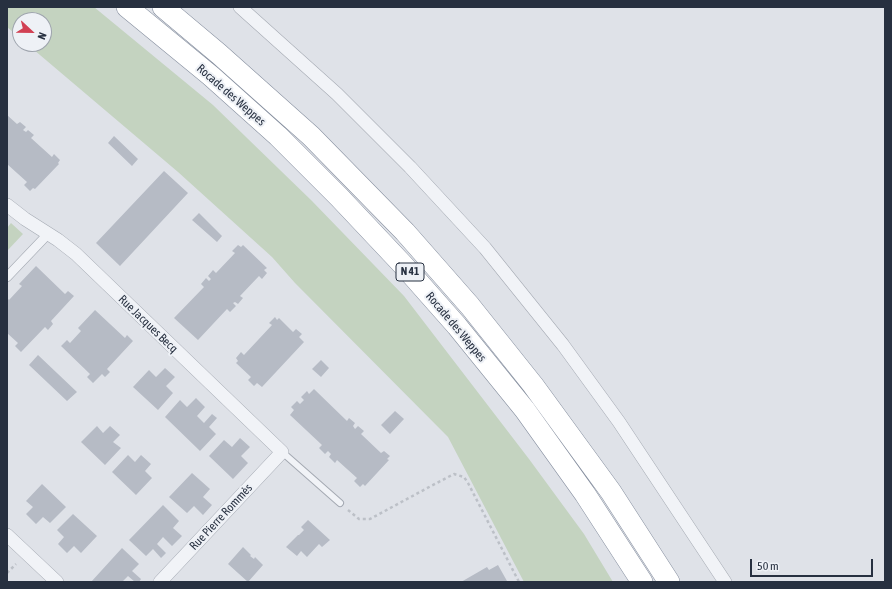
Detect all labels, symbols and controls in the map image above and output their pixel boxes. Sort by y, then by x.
north arrow [12,12,52,52]
text: N [35,31,49,41]
street label: Rocade des Weppes [194,61,268,129]
road number: N 41 [396,263,424,281]
street label: Rocade des Weppes [423,289,489,365]
street label: Rue Jacques Becq [115,292,181,356]
street label: Rue Pierre Rommès [187,481,255,553]
scale bar [752,551,875,577]
text: 50 m [757,559,779,573]

